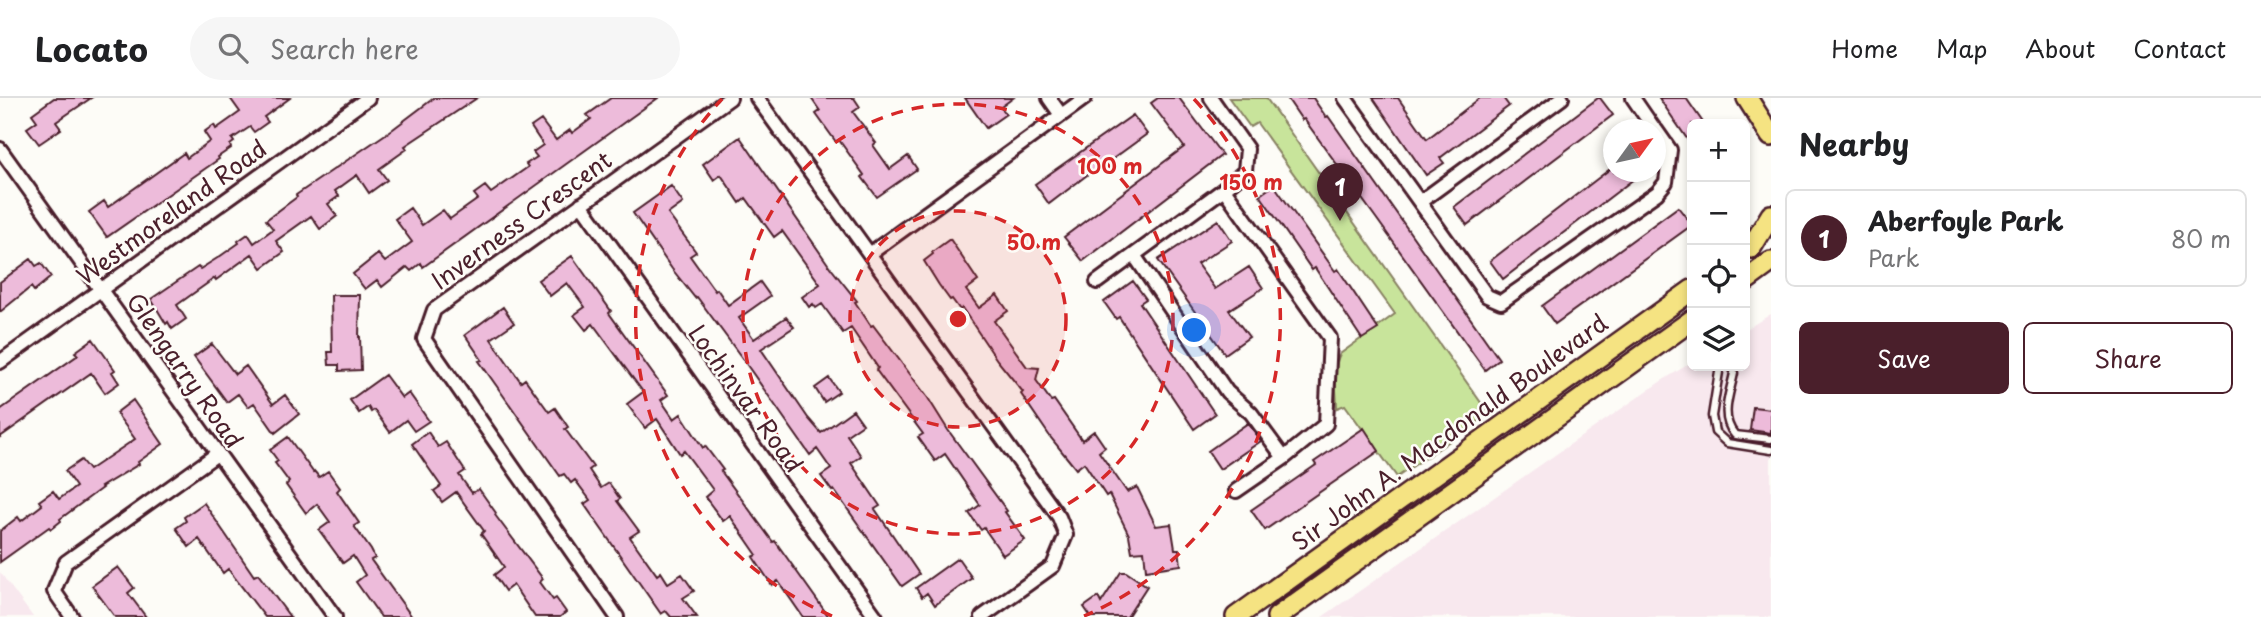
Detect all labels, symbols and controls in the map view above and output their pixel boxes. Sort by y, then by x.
search box [190,17,680,80]
text: Locato [35,23,148,73]
icon: search [214,29,252,67]
text: Search here [270,29,419,68]
text: Home [1831,30,1898,66]
text: Map [1936,30,1987,66]
text: About [2025,30,2095,66]
text: Contact [2133,30,2226,66]
north arrow [1603,119,1666,182]
map controls [1687,119,1750,371]
button: + [1687,119,1750,182]
text: Nearby [1799,121,1909,166]
street label: Westmoreland Road [68,130,273,293]
street label: Inverness Crescent [423,141,619,297]
text: 100 m [1077,149,1143,181]
pin: 1 [1317,163,1363,221]
text: 150 m [1219,165,1283,197]
button: − [1687,182,1750,245]
text: Aberfoyle Park [1868,201,2064,240]
text: 1 [1819,221,1830,256]
text: 80 m [2171,221,2231,256]
text: 50 m [1007,225,1061,257]
text: Park [1868,240,1919,275]
button: locate [1687,245,1750,308]
street label: Glengarry Road [119,285,253,455]
street label: Sir John A. Macdonald Boulevard [1283,304,1615,559]
centre of rings [946,307,970,331]
button: layers [1687,308,1750,371]
your location [1177,313,1211,347]
street label: Lochinvar Road [680,316,813,479]
button: Save [1799,322,2009,394]
button: Share [2023,322,2233,394]

